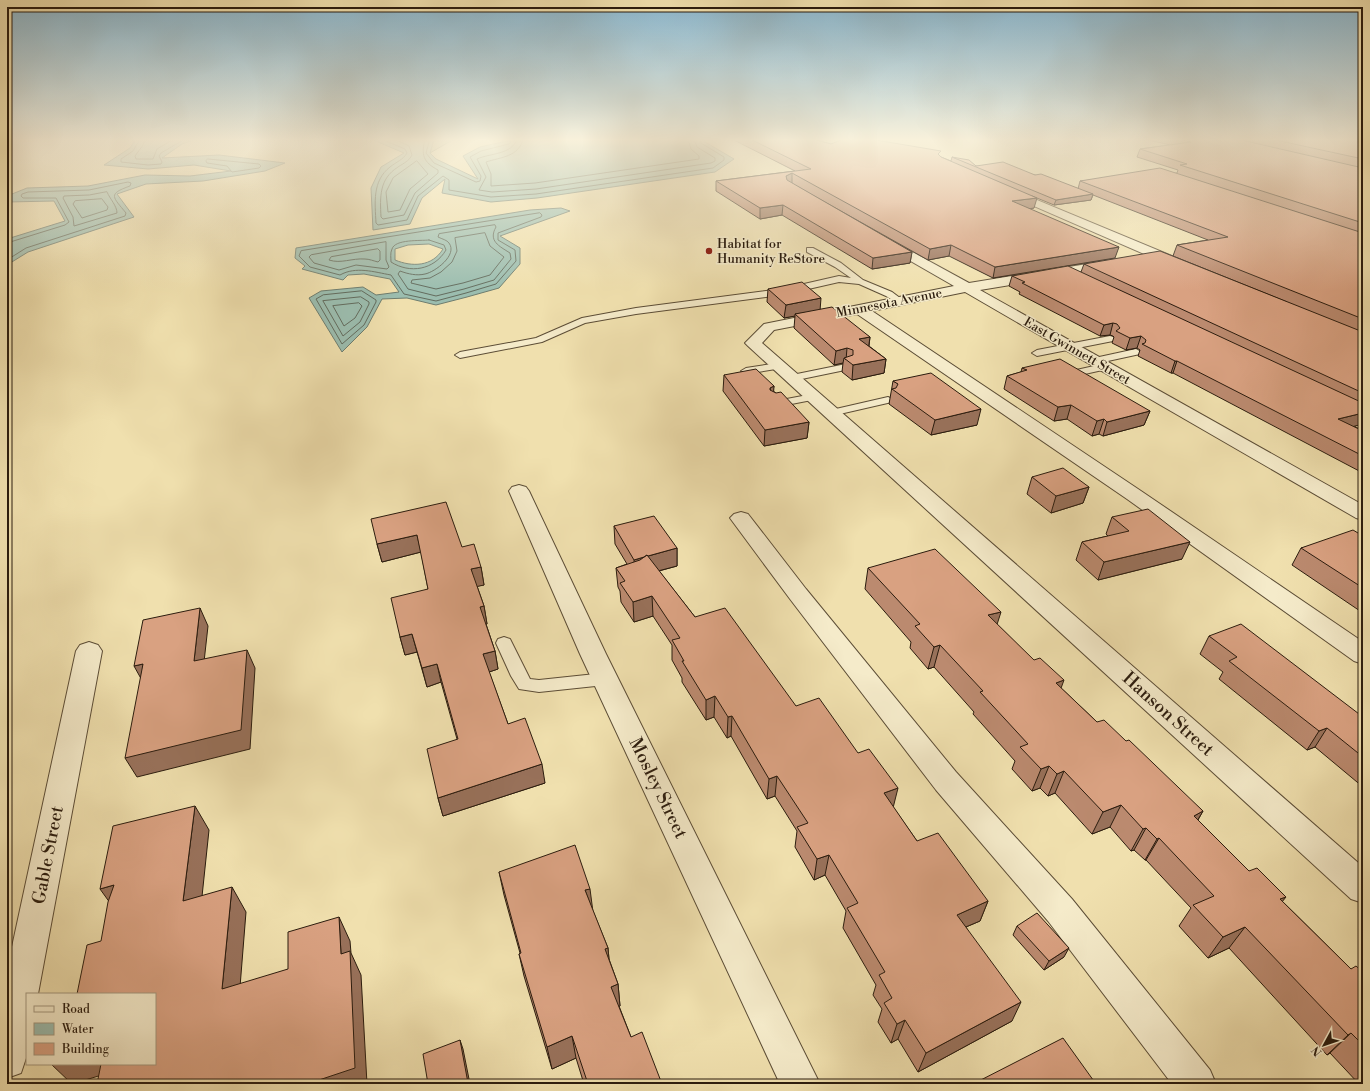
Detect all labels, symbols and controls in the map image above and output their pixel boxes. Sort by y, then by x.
place label: Habitat for Humanity ReStore [717,236,825,267]
marker: Habitat for Humanity ReStore [704,246,714,256]
street label: Minnesota Avenue [835,285,944,321]
street label: East Gwinnett Street [1021,314,1134,388]
street label: Hanson Street [1117,667,1219,762]
street label: Mosley Street [624,734,693,843]
street label: Gable Street [27,803,69,906]
legend [26,993,156,1065]
text: Road [62,1002,90,1017]
text: Water [61,1022,94,1037]
north arrow [1304,1025,1344,1065]
text: Building [61,1042,110,1057]
text: N [1309,1043,1325,1059]

